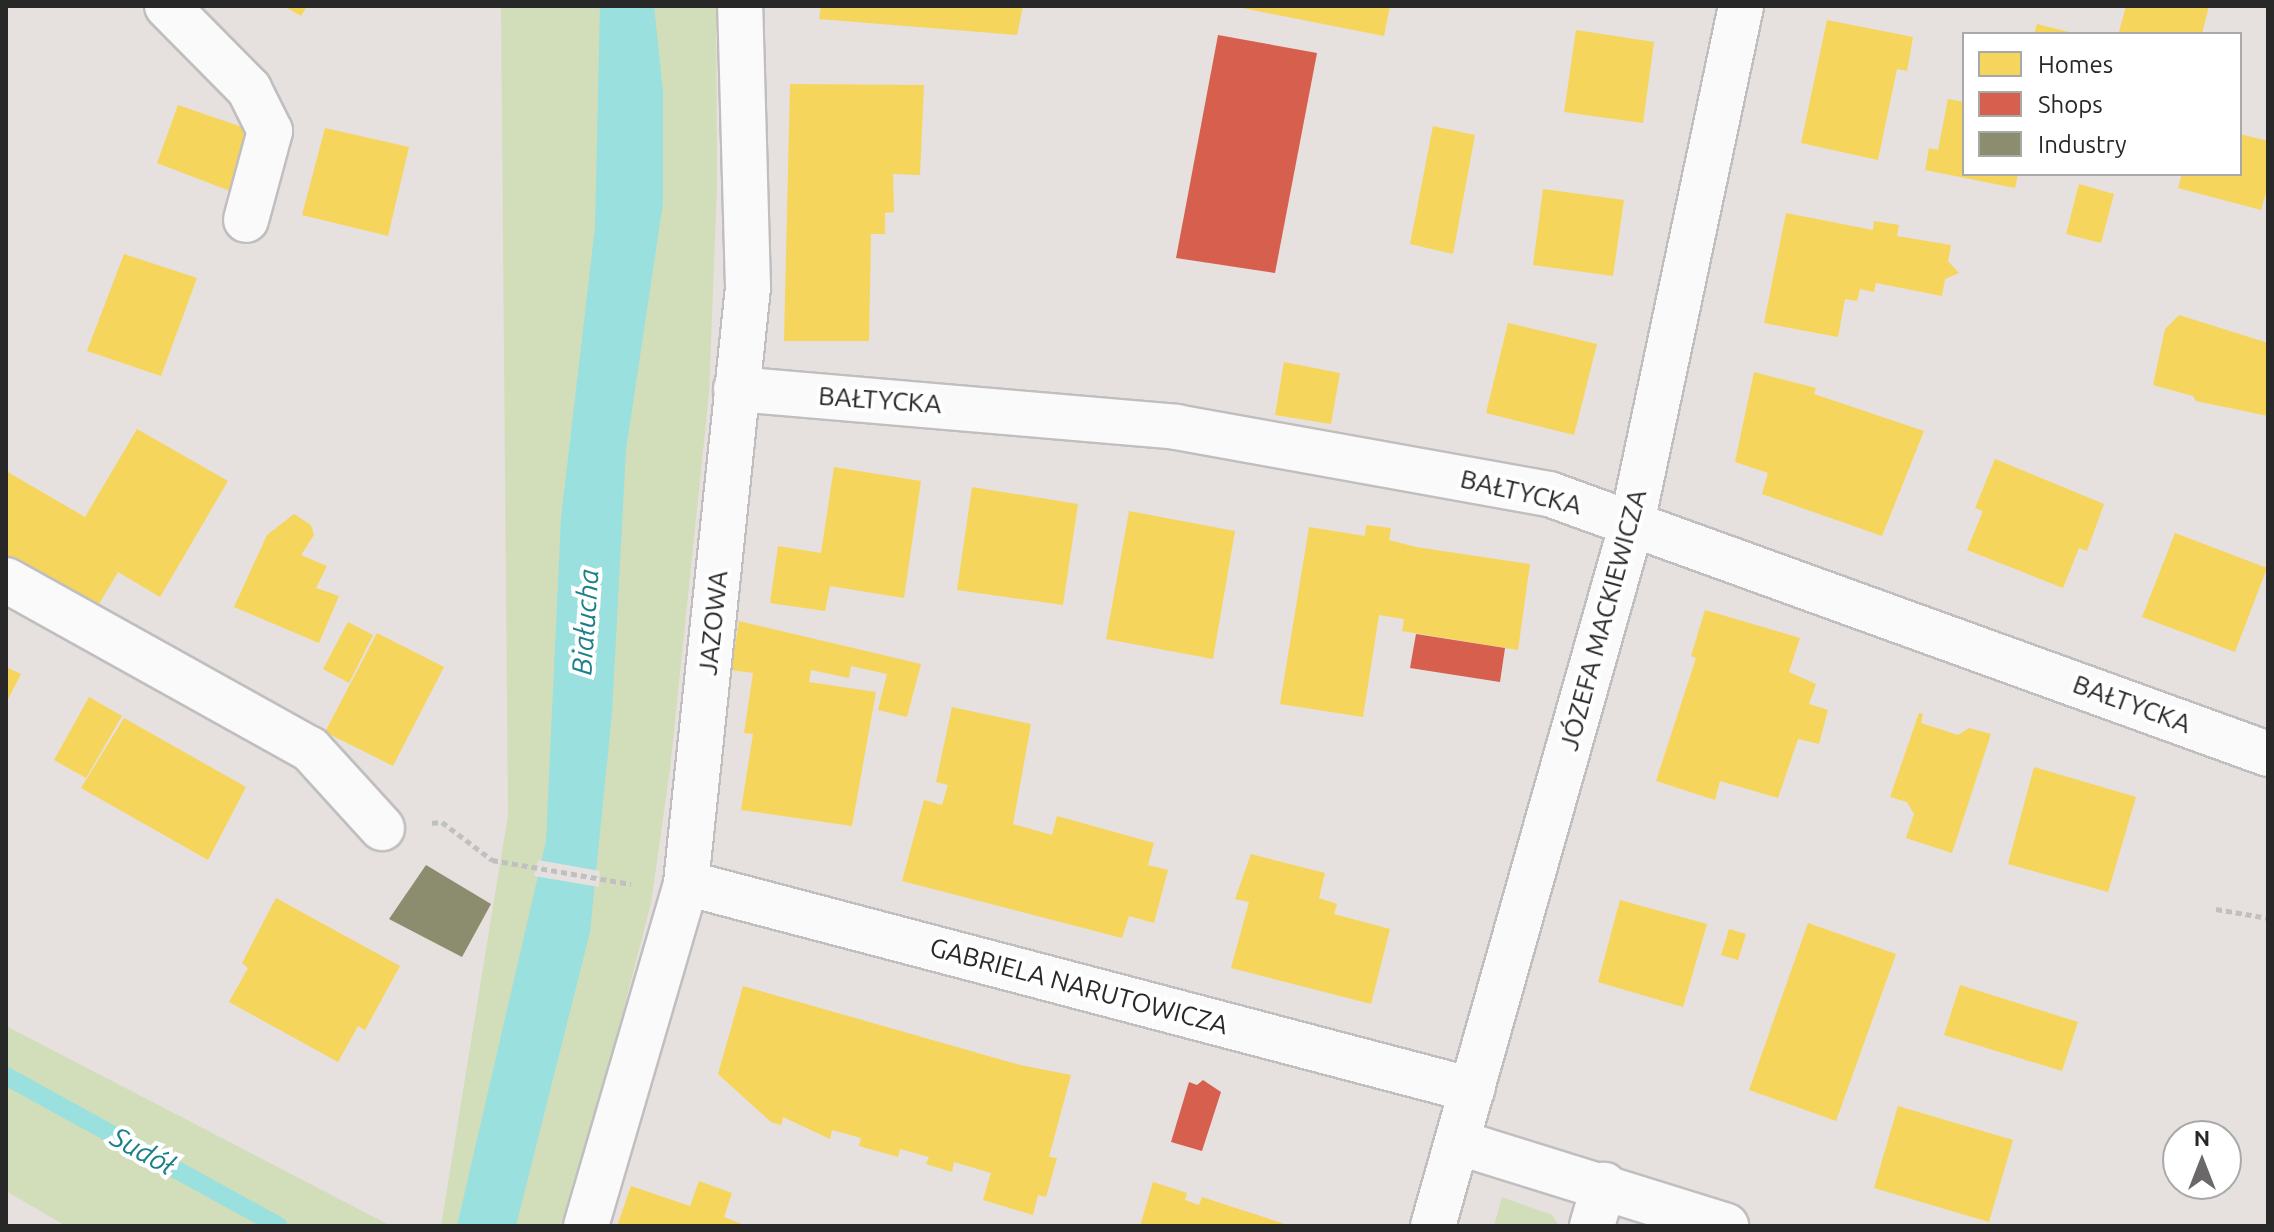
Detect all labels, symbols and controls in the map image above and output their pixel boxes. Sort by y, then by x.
legend [1962,32,2242,176]
text: Homes [2038,51,2113,78]
text: Shops [2038,91,2103,118]
text: Industry [2038,131,2127,158]
street label: BAŁTYCKA [817,380,943,420]
street label: BAŁTYCKA [1457,463,1585,521]
street label: JÓZEFA MACKIEWICZA [1553,486,1653,754]
water label: Białucha [565,568,605,676]
street label: JAZOWA [692,569,734,677]
street label: BAŁTYCKA [2069,668,2195,740]
street label: GABRIELA NARUTOWICZA [926,931,1232,1041]
water label: Sudół [105,1120,181,1182]
north arrow [2162,1120,2242,1200]
text: N [2194,1125,2210,1150]

